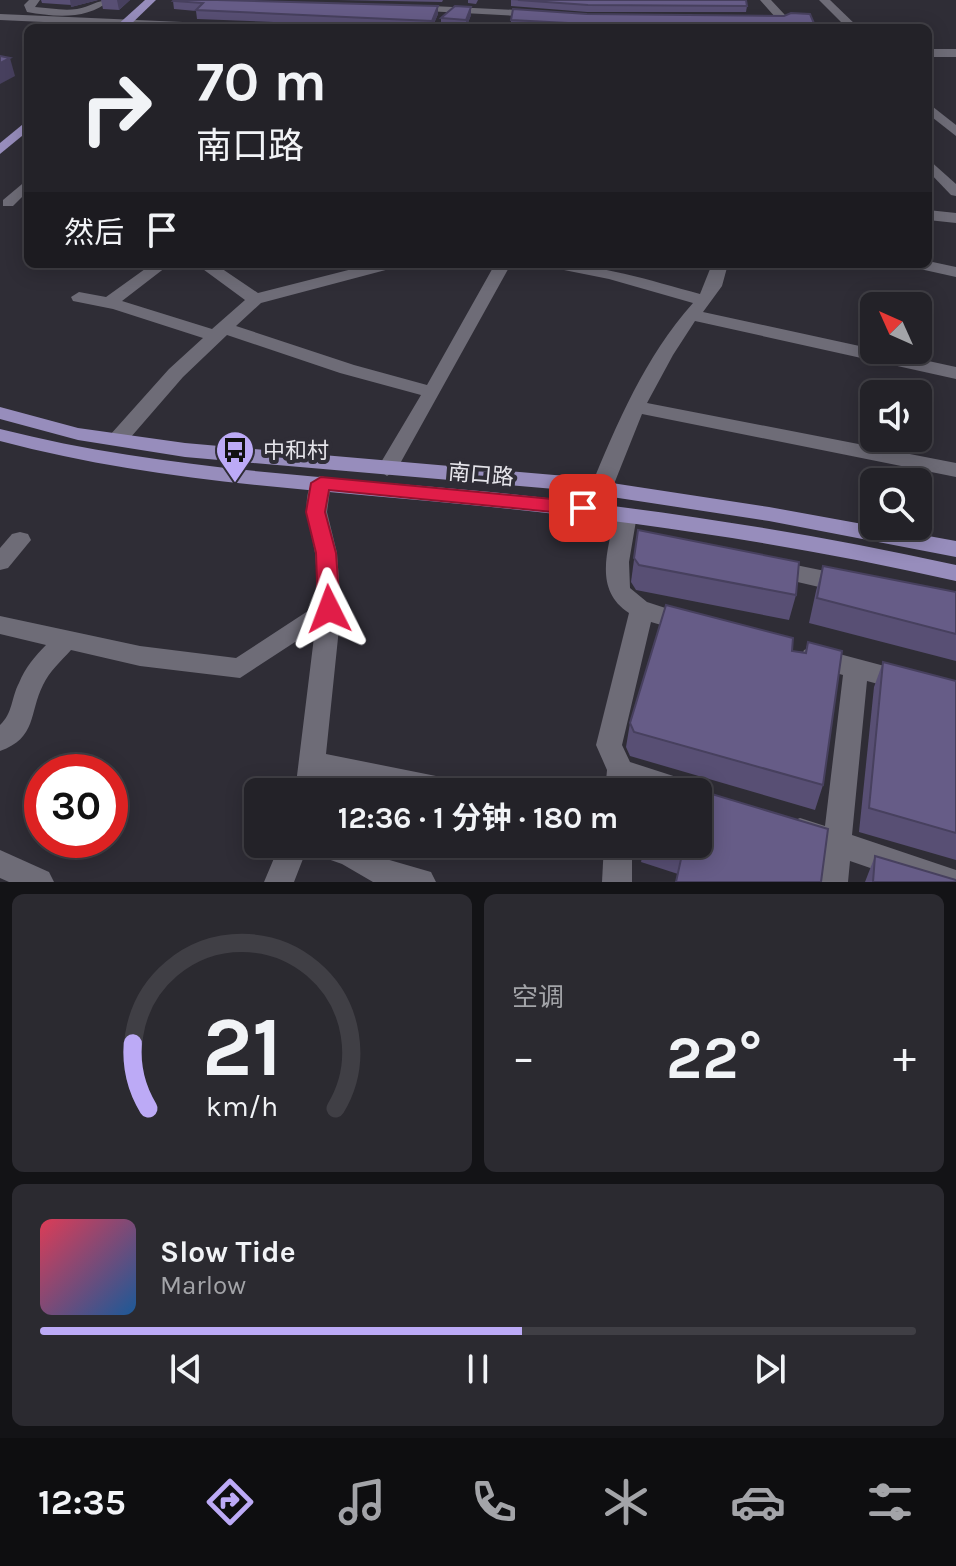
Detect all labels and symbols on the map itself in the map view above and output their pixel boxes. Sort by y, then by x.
north arrow [860,292,932,364]
bus stop icon: 中和村 [214,429,256,484]
place label: 中和村 [263,438,329,464]
street label: 南口路 [447,459,515,491]
pin [549,474,617,542]
position arrow [287,567,371,651]
speed limit sign: 30 [24,754,128,858]

